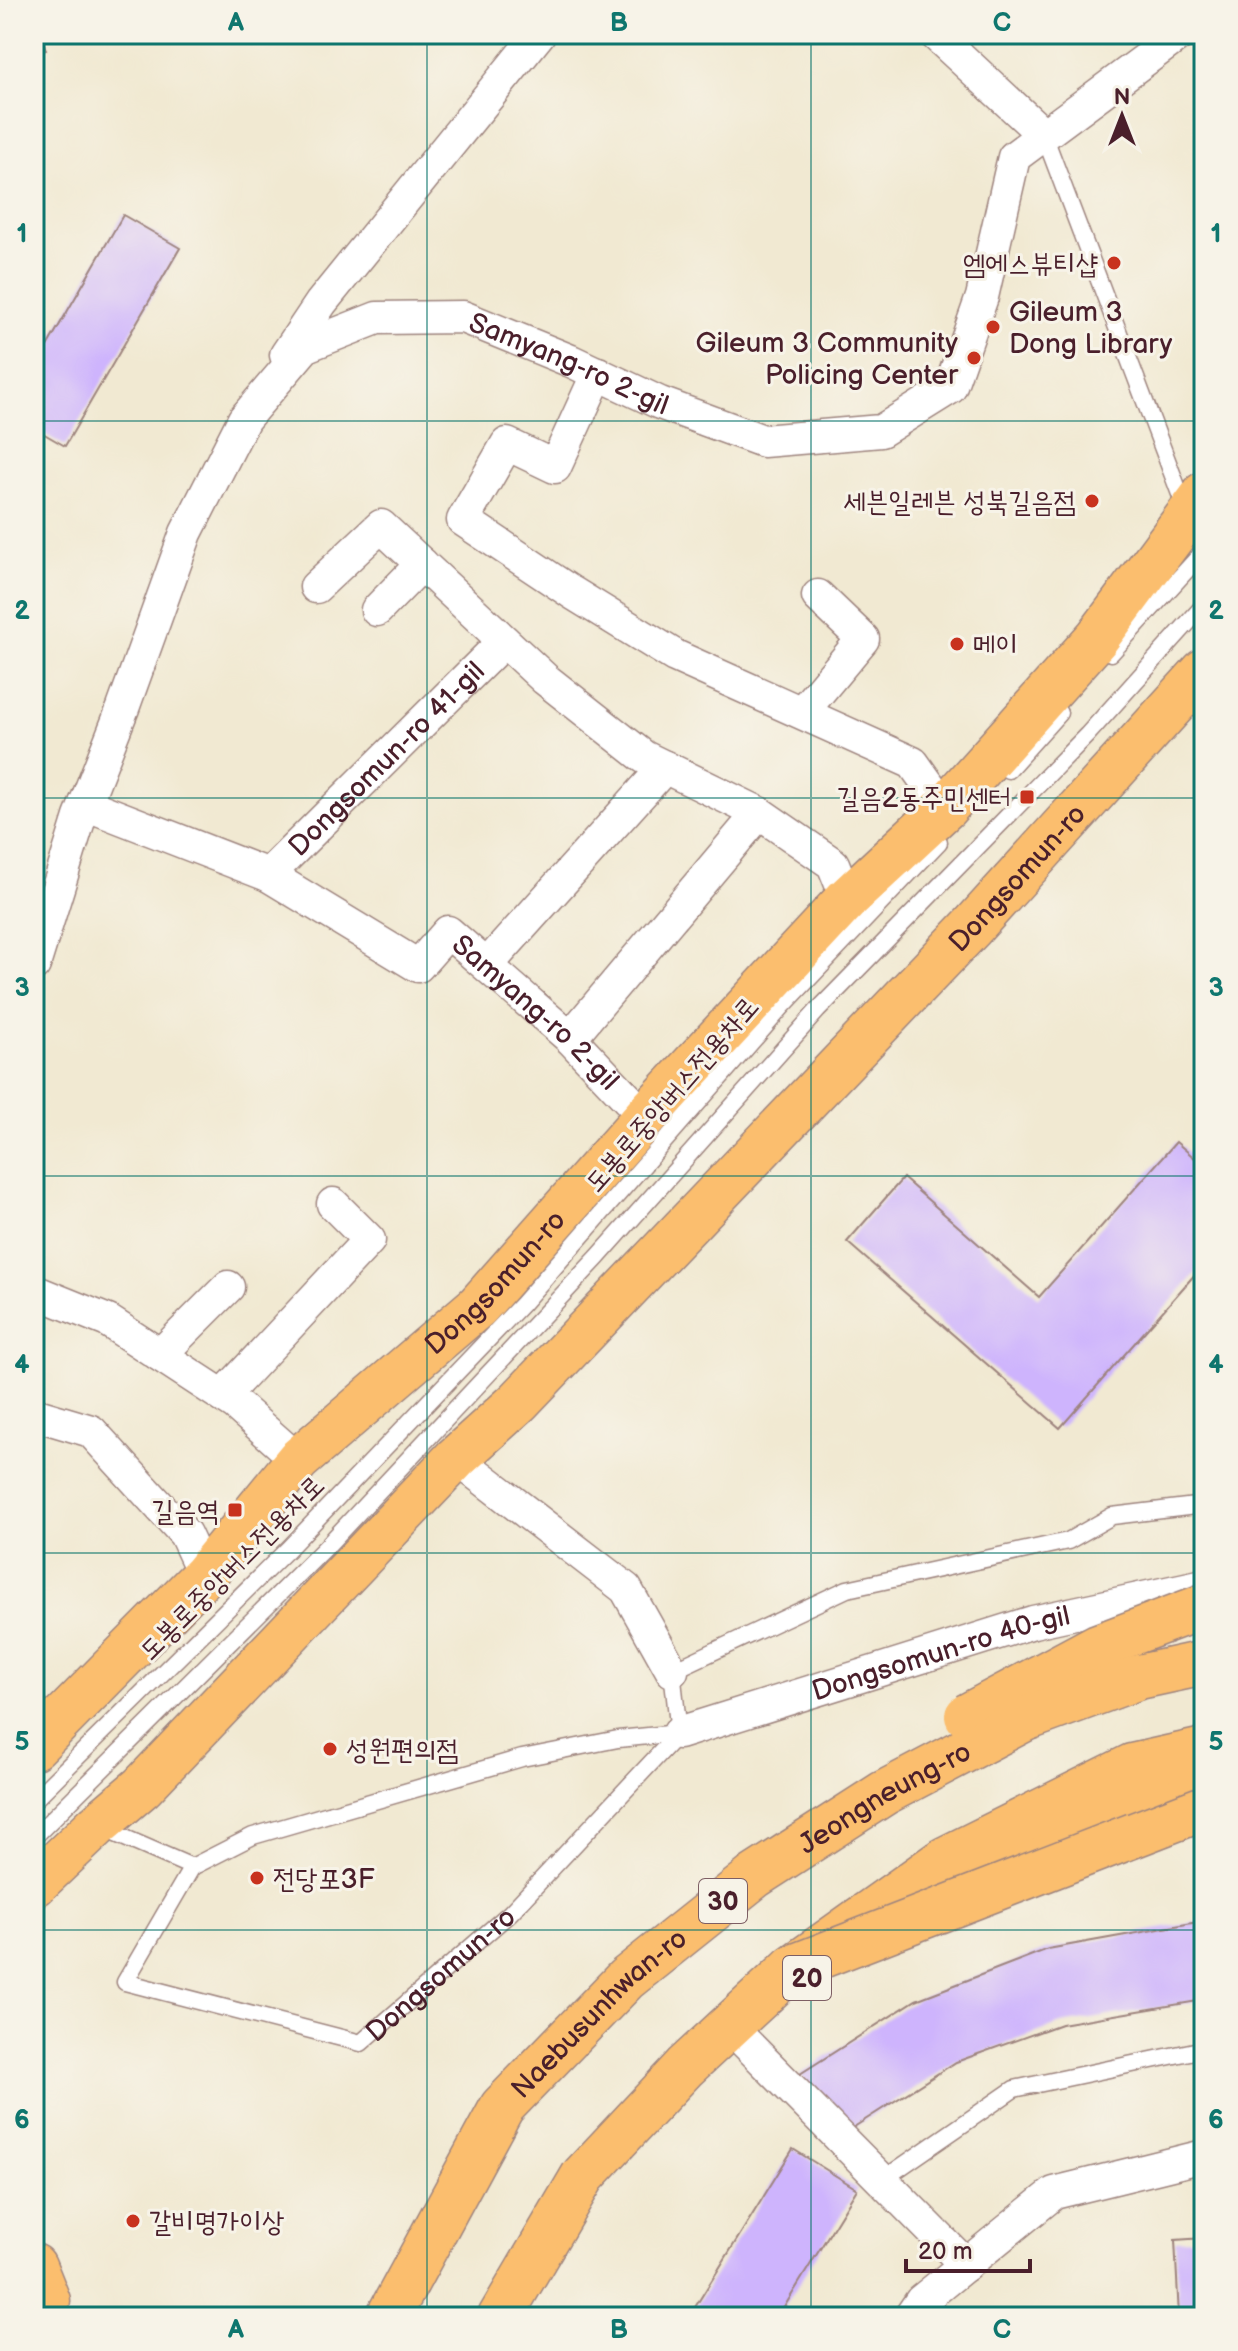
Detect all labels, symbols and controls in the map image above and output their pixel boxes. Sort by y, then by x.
text: A [227,8,244,39]
text: B [610,8,628,39]
text: C [993,8,1011,39]
north arrow [1082,76,1162,156]
text: N [1114,84,1130,111]
text: 1 [17,219,27,250]
text: 1 [1211,219,1221,250]
place label: 엠에스뷰티샵 [963,248,1098,281]
marker: 엠에스뷰티샵 [1105,254,1123,272]
place label: Gileum 3 Dong Library [1009,296,1173,361]
street label: Samyang-ro 2-gil [464,306,673,423]
marker: Gileum 3 Dong Library [984,318,1002,336]
place label: Gileum 3 Community Policing Center [696,327,959,392]
marker: Gileum 3 Community Policing Center [965,349,983,367]
place label: 세븐일레븐 성북길음점 [843,486,1076,519]
marker: 세븐일레븐 성북길음점 [1083,492,1101,510]
text: 2 [14,596,30,627]
text: 2 [1208,596,1224,627]
place label: 메이 [973,629,1018,662]
marker: 메이 [948,635,966,653]
street label: Dongsomun-ro 41-gil [282,655,492,863]
place label: 길음2동주민센터 [837,782,1011,815]
marker: 길음2동주민센터 [1018,788,1036,806]
street label: Dongsomun-ro [942,798,1093,959]
street label: Samyang-ro 2-gil [445,928,625,1097]
text: 3 [14,973,30,1004]
text: 3 [1208,973,1224,1004]
street label: 도봉로중앙버스전용차로 [578,991,766,1199]
street label: Dongsomun-ro [419,1204,573,1362]
text: 4 [14,1350,30,1381]
text: 4 [1208,1350,1224,1381]
street label: 도봉로중앙버스전용차로 [133,1469,331,1667]
place label: 길음역 [151,1495,219,1528]
marker: 길음역 [226,1501,244,1519]
street label: Dongsomun-ro 40-gil [808,1599,1073,1708]
text: 5 [14,1727,30,1758]
text: 5 [1208,1727,1224,1758]
place label: 성원편의점 [346,1734,459,1767]
street label: Jeongneung-ro [793,1735,977,1862]
marker: 성원편의점 [321,1740,339,1758]
place label: 전당포3F [273,1863,375,1896]
marker: 전당포3F [248,1869,266,1887]
road number: 30 [699,1879,747,1923]
street label: Dongsomun-ro [360,1901,523,2049]
street label: Naebusunhwan-ro [505,1922,694,2106]
road number: 20 [783,1956,831,2000]
text: 6 [14,2105,30,2136]
text: 6 [1208,2105,1224,2136]
place label: 갈비명가이상 [149,2206,285,2239]
marker: 갈비명가이상 [124,2212,142,2230]
scale bar [906,2223,1030,2273]
text: 20 m [918,2237,973,2266]
text: A [227,2315,244,2346]
text: B [610,2315,628,2346]
text: C [993,2315,1011,2346]

